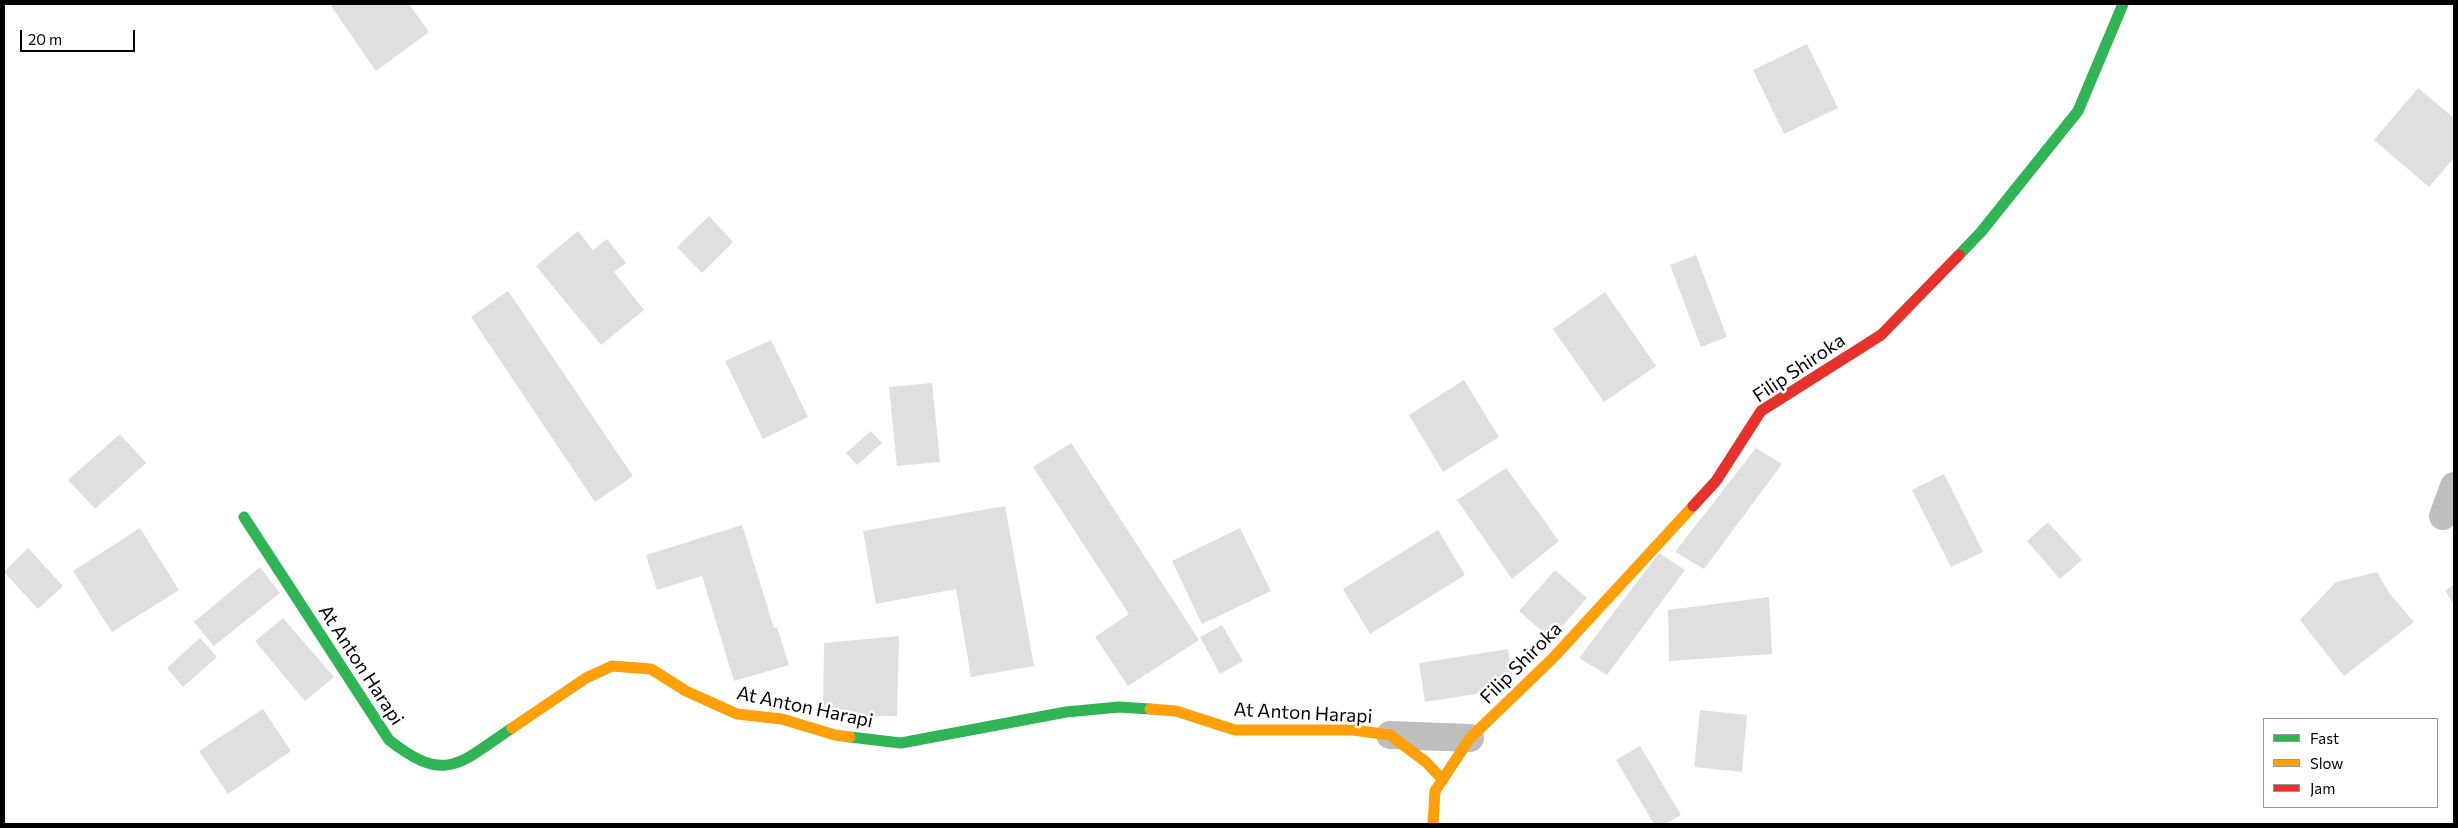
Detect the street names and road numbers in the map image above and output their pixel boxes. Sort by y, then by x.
street label: Filip Shiroka [1749,329,1849,407]
street label: At Anton Harapi [314,601,408,729]
street label: Filip Shiroka [1475,617,1567,709]
street label: At Anton Harapi [735,681,875,733]
street label: At Anton Harapi [1233,698,1373,728]

